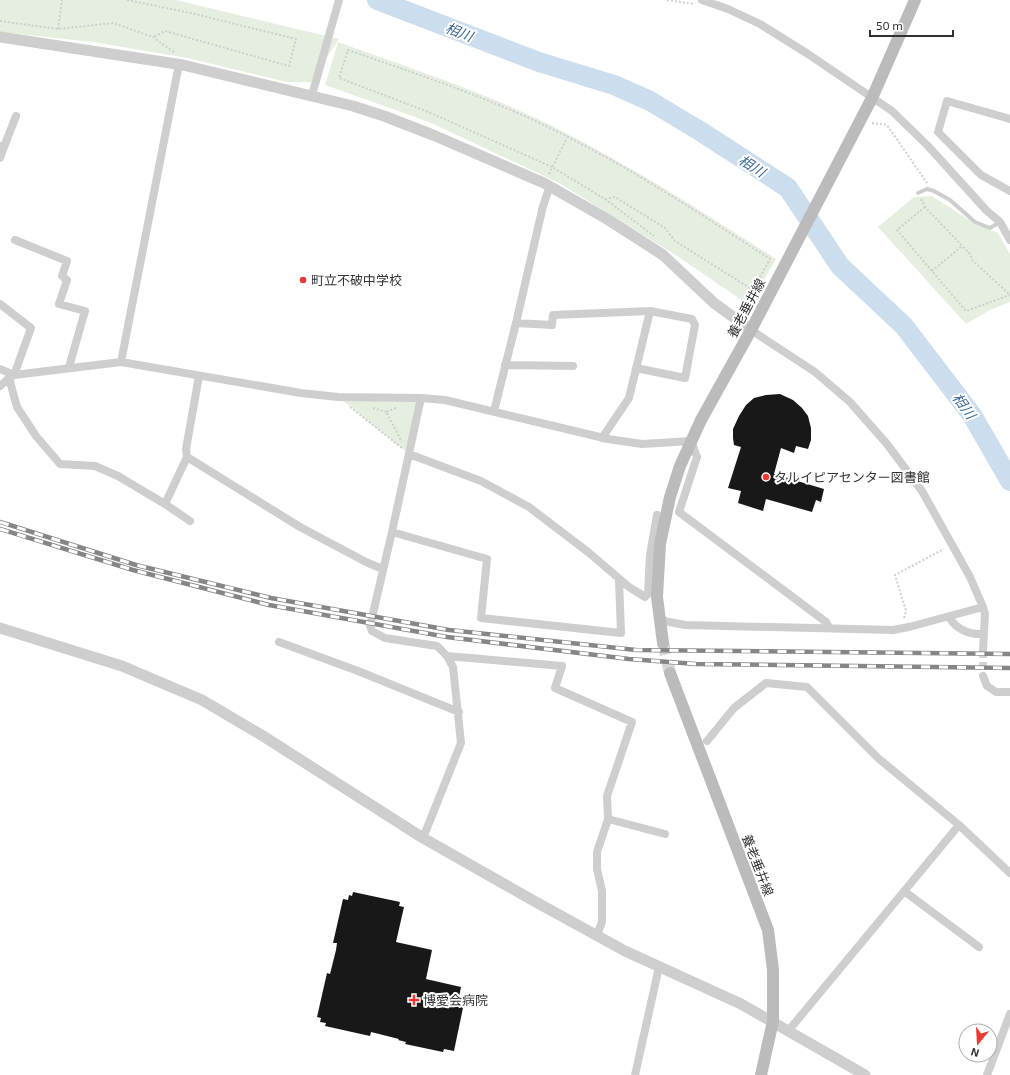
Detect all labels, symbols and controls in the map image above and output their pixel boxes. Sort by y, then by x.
scale bar [870,12,953,38]
text: 50 m [876,18,903,32]
water label: 相川 [443,19,477,45]
water label: 相川 [736,151,770,181]
place label: 町立不破中学校 [311,272,402,288]
marker: 町立不破中学校 [298,275,308,285]
street label: 養老垂井線 [724,276,768,340]
water label: 相川 [949,389,981,424]
place label: タルイピアセンター図書館 [774,469,930,485]
marker: タルイピアセンター図書館 [761,472,771,482]
street label: 養老垂井線 [739,832,777,898]
place label: 博愛会病院 [423,992,488,1008]
marker: 博愛会病院 [408,994,420,1006]
north arrow [958,1023,998,1063]
text: N [969,1046,981,1060]

